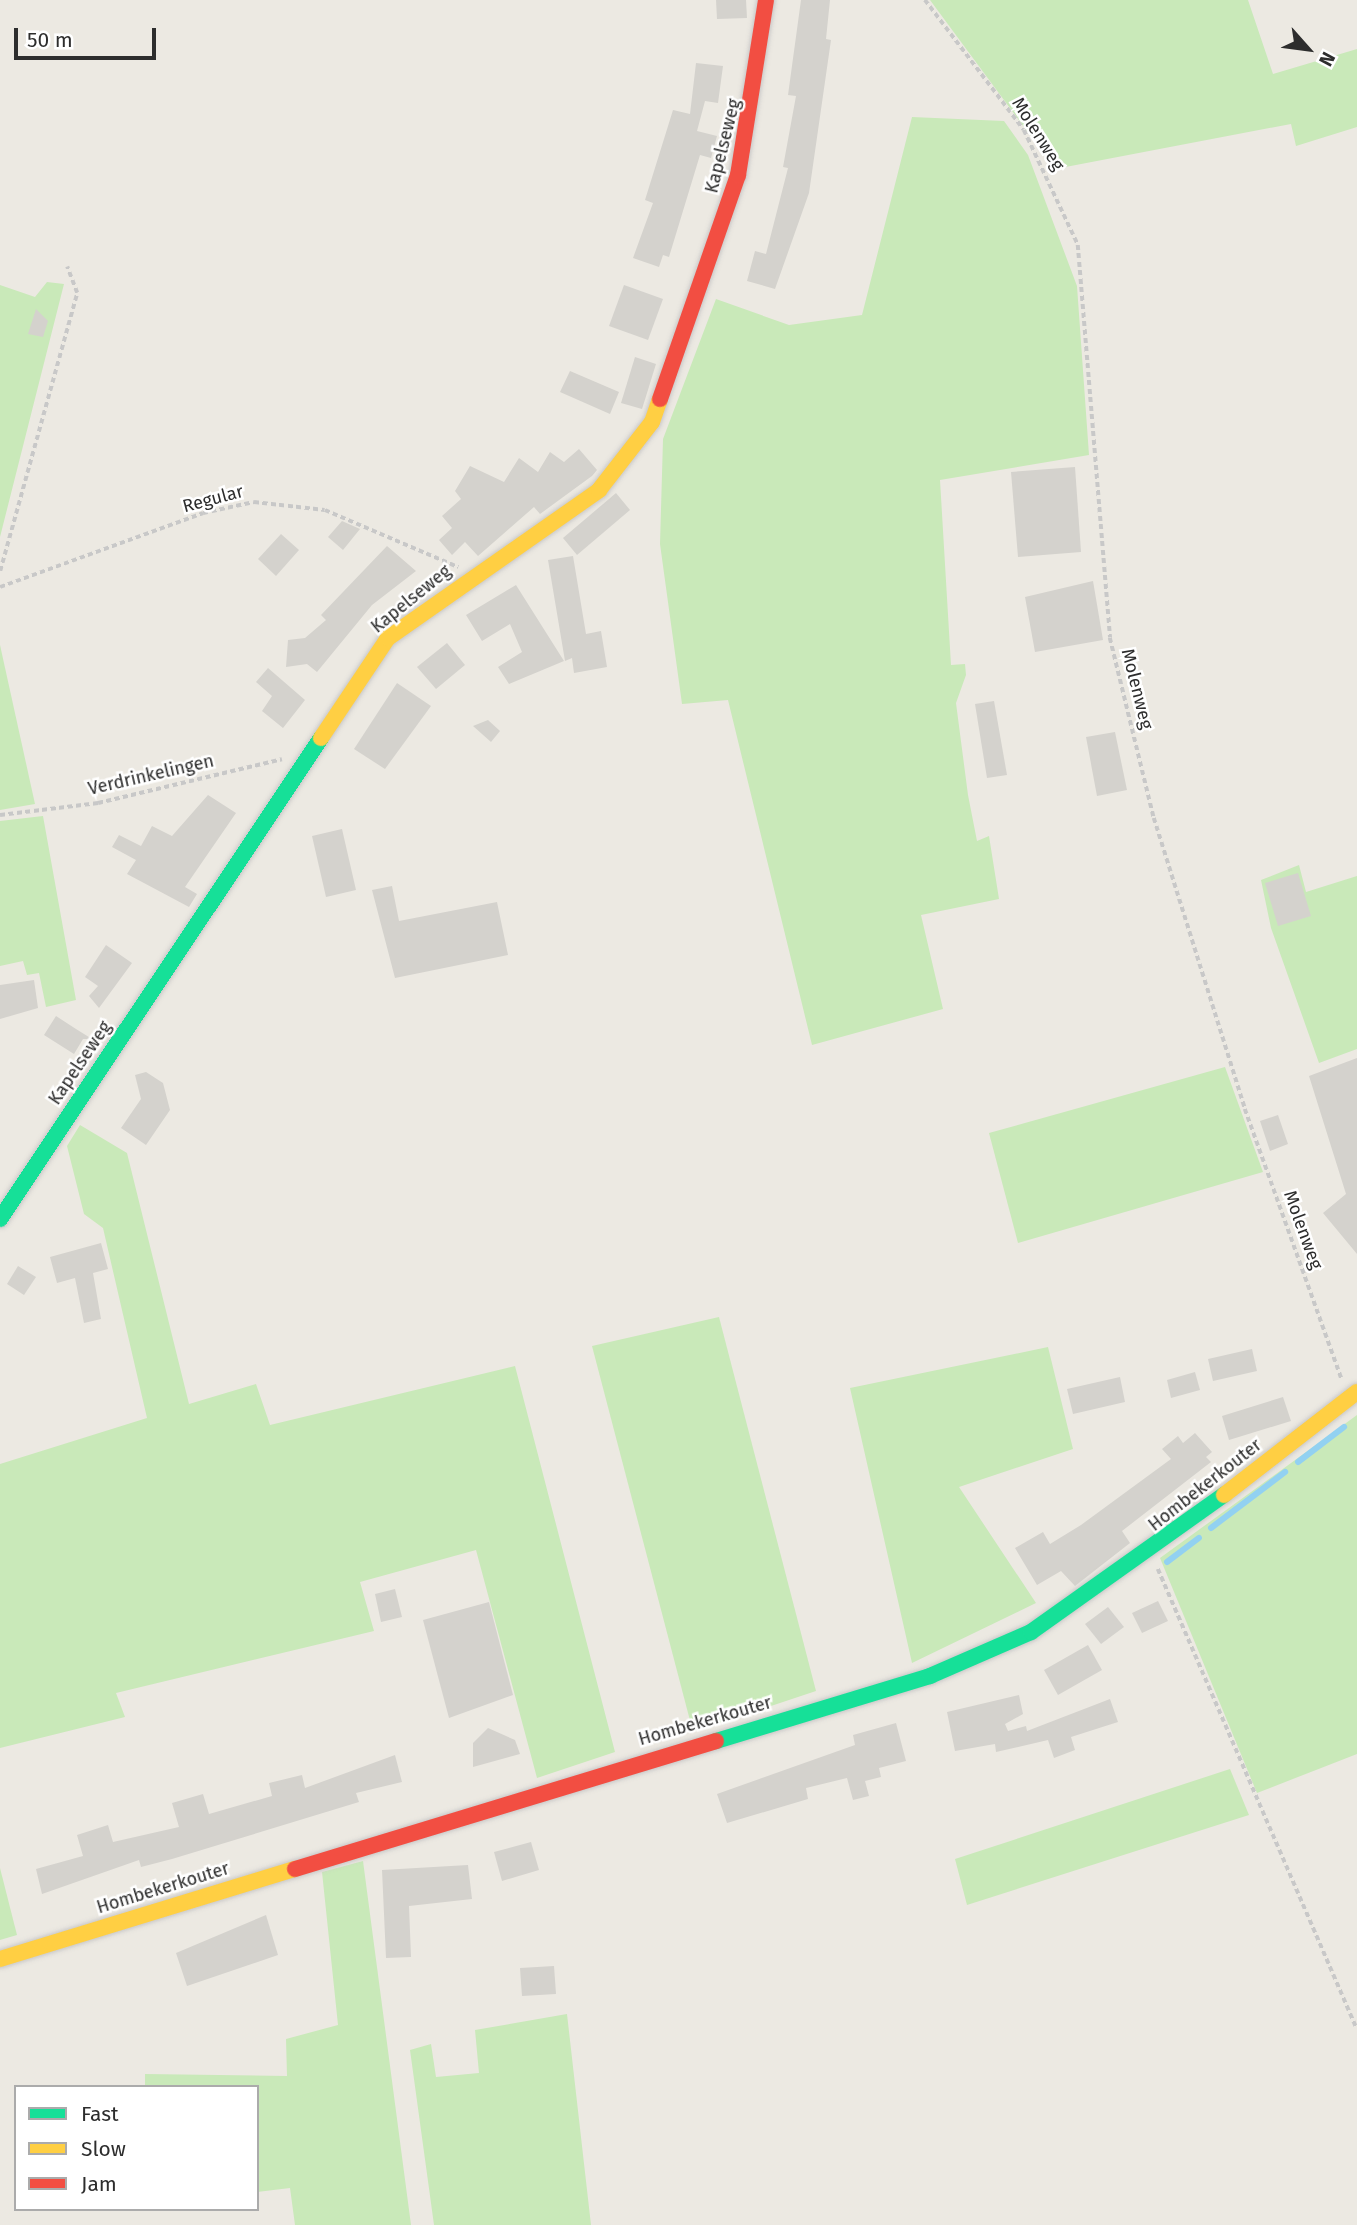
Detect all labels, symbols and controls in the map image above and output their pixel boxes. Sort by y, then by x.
scale bar [18,14,159,58]
north arrow [1273,14,1343,84]
text: 50 m [27,27,73,53]
text: N [1314,48,1340,70]
street label: Molenweg [1007,93,1069,175]
street label: Kapelseweg [701,97,745,195]
street label: Regular [180,481,246,517]
street label: Kapelseweg [367,560,455,638]
street label: Molenweg [1117,647,1157,731]
street label: Verdrinkelingen [86,750,216,800]
street label: Kapelseweg [44,1017,116,1109]
street label: Molenweg [1279,1188,1327,1272]
street label: Hombekerkouter [1144,1434,1266,1536]
street label: Hombekerkouter [636,1692,774,1750]
street label: Hombekerkouter [94,1858,232,1918]
legend [14,2085,259,2211]
text: Fast [81,2101,119,2127]
text: Slow [81,2136,126,2162]
text: Jam [81,2171,117,2197]

